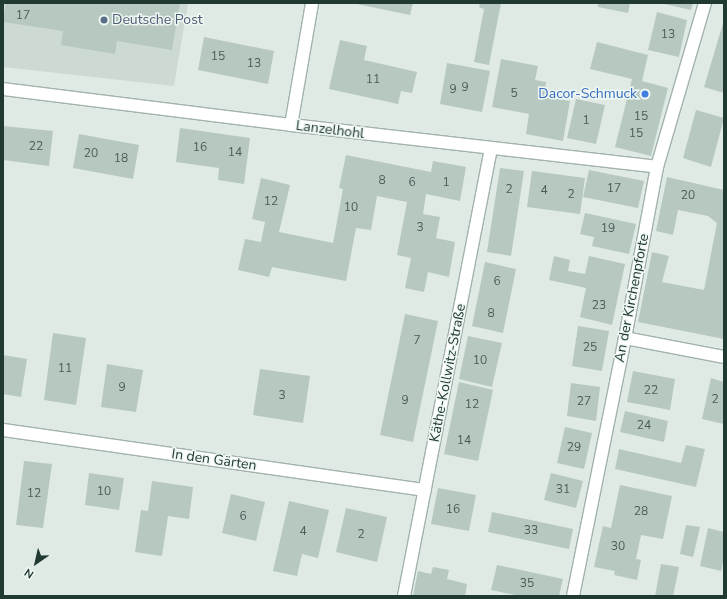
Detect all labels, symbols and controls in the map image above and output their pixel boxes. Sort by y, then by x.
house number: 17 [16,9,30,23]
place label: Deutsche Post [112,12,203,28]
marker: Deutsche Post [99,15,109,25]
house number: 13 [661,28,675,42]
house number: 15 [211,50,225,64]
house number: 13 [247,57,261,71]
house number: 11 [366,73,380,87]
house number: 9 [461,81,469,95]
house number: 9 [449,83,457,97]
place label: Dacor-Schmuck [538,86,637,102]
house number: 5 [510,87,518,101]
marker: Dacor-Schmuck [640,89,650,99]
house number: 15 [634,110,648,124]
house number: 1 [582,114,590,128]
street label: Lanzelhohl [295,117,365,143]
house number: 15 [629,127,643,141]
house number: 22 [29,140,43,154]
house number: 16 [193,141,207,155]
house number: 14 [228,146,242,160]
house number: 20 [84,147,98,161]
house number: 18 [114,152,128,166]
house number: 8 [378,174,386,188]
house number: 6 [408,176,416,190]
house number: 1 [442,176,450,190]
house number: 17 [607,182,621,196]
house number: 2 [505,183,513,197]
house number: 4 [540,184,548,198]
house number: 2 [567,188,575,202]
house number: 20 [681,189,695,203]
house number: 12 [264,195,278,209]
house number: 10 [344,201,358,215]
house number: 3 [416,221,424,235]
house number: 19 [601,222,615,236]
street label: An der Kirchenpforte [611,232,653,364]
house number: 6 [493,275,501,289]
house number: 23 [592,299,606,313]
street label: Käthe-Kollwitz-Straße [426,302,470,444]
house number: 8 [487,307,495,321]
house number: 7 [413,334,421,348]
house number: 25 [583,341,597,355]
house number: 10 [473,354,487,368]
house number: 11 [58,362,72,376]
house number: 9 [118,381,126,395]
house number: 22 [644,384,658,398]
house number: 3 [278,389,286,403]
house number: 2 [711,393,719,407]
house number: 9 [401,394,409,408]
house number: 27 [577,395,591,409]
house number: 12 [465,398,479,412]
house number: 24 [637,419,651,433]
house number: 14 [457,434,471,448]
house number: 29 [567,441,581,455]
street label: In den Gärten [171,446,257,474]
house number: 31 [556,483,570,497]
house number: 10 [97,485,111,499]
house number: 12 [27,487,41,501]
house number: 16 [446,503,460,517]
house number: 28 [634,505,648,519]
house number: 6 [239,510,247,524]
house number: 33 [524,524,538,538]
house number: 4 [299,525,307,539]
house number: 2 [357,528,365,542]
house number: 30 [611,540,625,554]
north arrow [16,543,56,583]
text: N [21,565,37,582]
house number: 35 [520,577,534,591]

